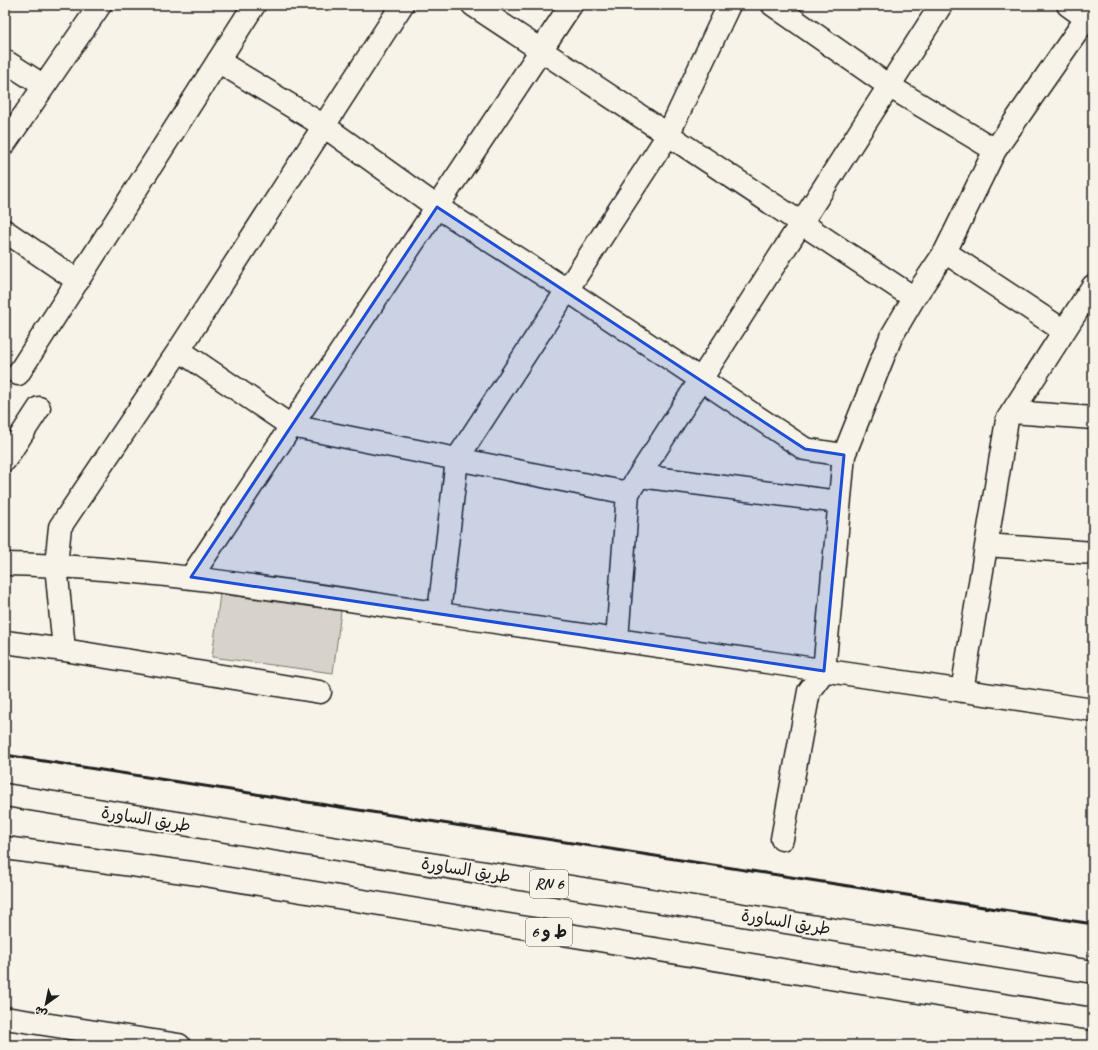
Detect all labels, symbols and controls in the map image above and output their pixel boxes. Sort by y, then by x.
street label: طريق الساورة [100,802,192,836]
street label: طريق الساورة [420,853,512,887]
road number: RN 6 [530,870,568,898]
street label: طريق الساورة [740,905,832,939]
road number: ط و 6 [526,918,572,946]
north arrow [26,984,66,1024]
text: ش [32,1003,49,1022]

